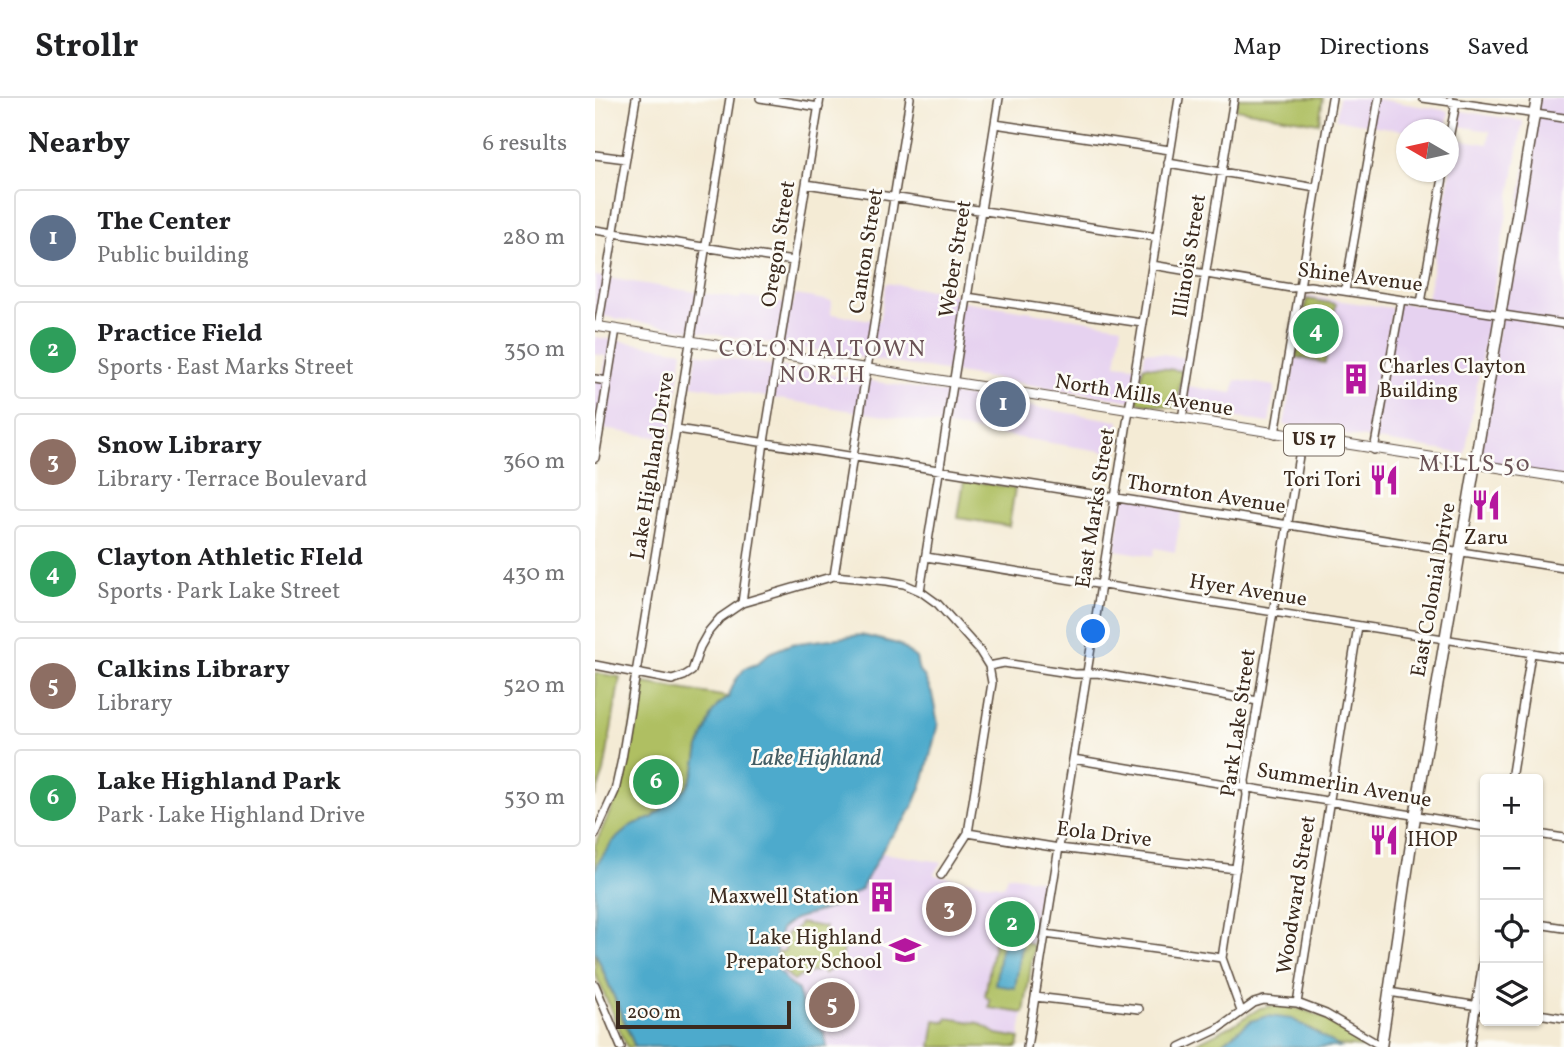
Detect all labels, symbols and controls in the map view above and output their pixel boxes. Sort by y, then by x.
text: Strollr [35,25,138,71]
text: Map [1233,31,1281,65]
text: Directions [1319,31,1429,65]
text: Saved [1467,31,1529,65]
north arrow [1396,119,1459,182]
text: Nearby [28,123,130,165]
text: 6 results [483,128,567,160]
street label: Oregon Street [755,179,803,309]
street label: Canton Street [843,186,891,316]
street label: Illinois Street [1166,192,1214,320]
street label: Weber Street [932,198,980,320]
text: The Center [97,204,231,240]
text: 1 [48,222,58,254]
text: 280 m [502,222,565,254]
text: Public building [97,240,249,272]
street label: Shine Avenue [1296,256,1424,300]
pin: 4 [1293,305,1339,357]
text: Practice Field [97,316,263,352]
text: 2 [47,334,59,366]
text: 350 m [504,334,565,366]
district label: COLONIALTOWN NORTH [719,334,927,392]
text: Sports · East Marks Street [97,352,354,384]
place label: Charles Clayton Building [1379,353,1526,406]
building icon: Charles Clayton Building [1339,362,1373,396]
street label: North Mills Avenue [1053,368,1235,424]
street label: Lake Highland Drive [624,370,682,562]
pin: 1 [980,378,1026,430]
road number: US 17 [1284,424,1344,456]
street label: East Marks Street [1069,426,1123,590]
text: Snow Library [97,428,262,464]
text: 3 [47,446,59,478]
text: 360 m [503,446,565,478]
district label: MILLS 50 [1418,449,1532,481]
restaurant icon: Tori Tori [1367,463,1401,497]
text: Library · Terrace Boulevard [97,464,367,496]
place label: Tori Tori [1283,466,1361,495]
street label: Thornton Avenue [1124,468,1288,522]
restaurant icon: Zaru [1469,488,1503,522]
street label: East Colonial Drive [1404,500,1464,680]
place label: Zaru [1464,524,1508,553]
text: Clayton Athletic FIeld [97,540,363,576]
text: 4 [46,558,60,590]
text: 430 m [502,558,565,590]
street label: Hyer Avenue [1187,567,1309,615]
text: Sports · Park Lake Street [97,576,340,608]
your location [1076,614,1110,648]
street label: Park Lake Street [1214,647,1264,799]
text: Calkins Library [97,652,290,688]
text: 5 [47,670,59,702]
text: 520 m [503,670,565,702]
text: Library [97,688,173,720]
water label: Lake Highland [751,743,881,775]
pin: 6 [633,756,679,808]
street label: Summerlin Avenue [1254,756,1434,816]
text: Lake Highland Park [97,764,341,800]
map controls [1480,774,1543,1026]
button: + [1480,774,1543,837]
text: 6 [47,782,59,814]
text: 530 m [504,782,565,814]
text: Park · Lake Highland Drive [97,800,365,832]
street label: Woodward Street [1270,814,1324,976]
street label: Eola Drive [1055,815,1153,855]
restaurant icon: IHOP [1367,823,1401,857]
place label: IHOP [1407,826,1458,855]
button: − [1480,837,1543,900]
building icon: Maxwell Station [865,880,899,914]
place label: Maxwell Station [709,883,859,912]
pin: 3 [926,883,972,935]
pin: 2 [989,898,1035,950]
button: locate [1480,900,1543,963]
place label: Lake Highland Prepatory School [725,924,882,977]
school or university icon: Lake Highland Prepatory School [888,933,922,967]
button: layers [1480,963,1543,1026]
pin: 5 [809,979,855,1031]
scale bar [616,998,791,1030]
text: 200 m [627,1000,681,1026]

